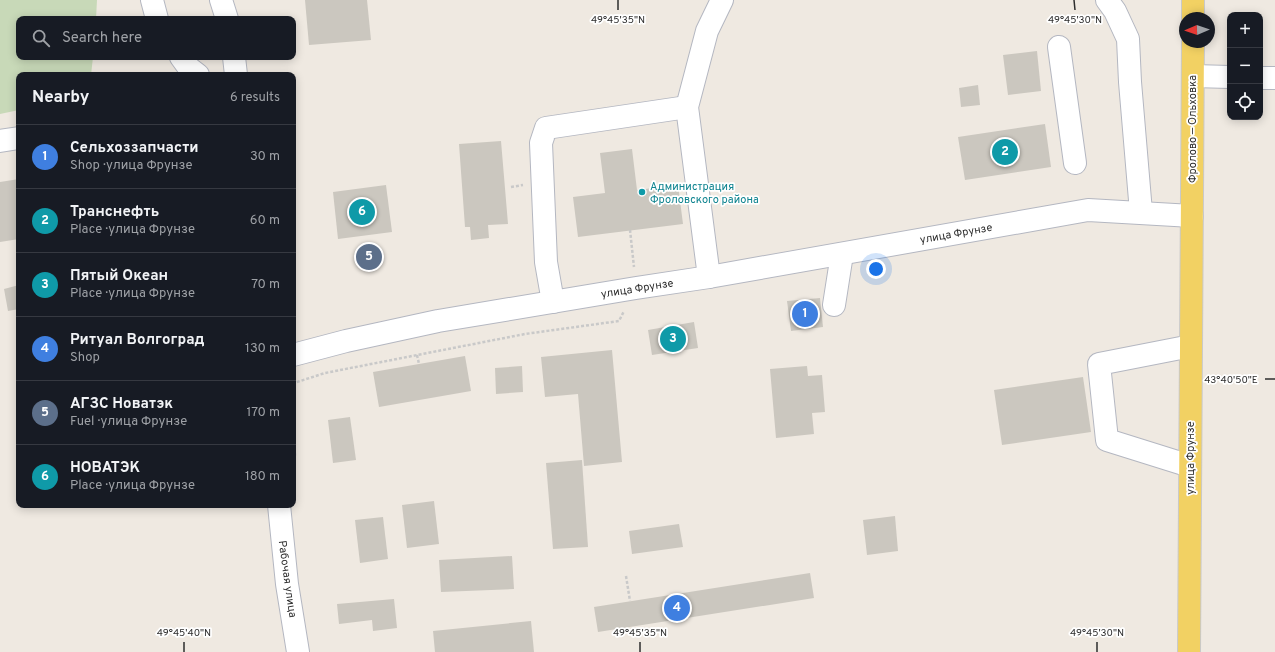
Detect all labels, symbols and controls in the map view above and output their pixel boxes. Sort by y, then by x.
north arrow [1179,12,1215,48]
map controls [1227,12,1263,120]
button: + [1227,12,1263,48]
text: 49°45'35"N [591,14,645,27]
text: 49°45'30"N [1048,14,1102,27]
search box [16,16,296,60]
icon: search [30,27,52,49]
text: Search here [62,29,142,48]
button: − [1227,48,1263,84]
street label: Фролово — Ольховка [1186,75,1200,183]
button: locate [1227,84,1263,120]
text: Nearby [32,87,89,109]
text: 6 results [230,90,280,106]
pin: 2 [992,137,1018,167]
text: Сельхоззапчасти [70,139,199,158]
text: 1 [42,149,48,165]
text: 30 m [250,149,280,165]
text: Shop · улица Фрунзе [70,158,193,174]
place label: Администрация Фроловского района [650,180,759,207]
marker: Администрация Фроловского района [637,187,647,197]
pin: 6 [349,197,375,227]
text: Транснефть [70,203,159,222]
text: 2 [41,213,49,229]
text: 60 m [250,213,280,229]
street label: улица Фрунзе [919,221,994,247]
text: Place · улица Фрунзе [70,222,195,238]
pin: 5 [356,242,382,272]
your location [866,259,886,279]
text: Пятый Океан [70,267,168,286]
street label: улица Фрунзе [600,276,675,302]
text: 3 [41,277,49,293]
text: 70 m [251,277,280,293]
text: Place · улица Фрунзе [70,286,195,302]
pin: 1 [792,299,818,329]
pin: 3 [660,324,686,354]
text: Ритуал Волгоград [70,331,205,350]
text: 4 [41,341,49,357]
text: 130 m [245,341,280,357]
text: Shop [70,350,100,366]
text: 43°40'50"E [1204,374,1258,387]
text: АГЗС Новатэк [70,395,173,414]
text: 5 [41,405,49,421]
text: 170 m [246,405,280,421]
text: Fuel · улица Фрунзе [70,414,187,430]
street label: улица Фрунзе [1184,421,1198,495]
text: НОВАТЭК [70,459,140,478]
text: 6 [41,469,49,485]
text: 180 m [245,469,280,485]
text: Place · улица Фрунзе [70,478,195,494]
street label: Рабочая улица [275,540,299,619]
pin: 4 [664,593,690,623]
text: 49°45'40"N [157,627,211,640]
text: 49°45'35"N [613,627,667,640]
text: 49°45'30"N [1070,627,1124,640]

